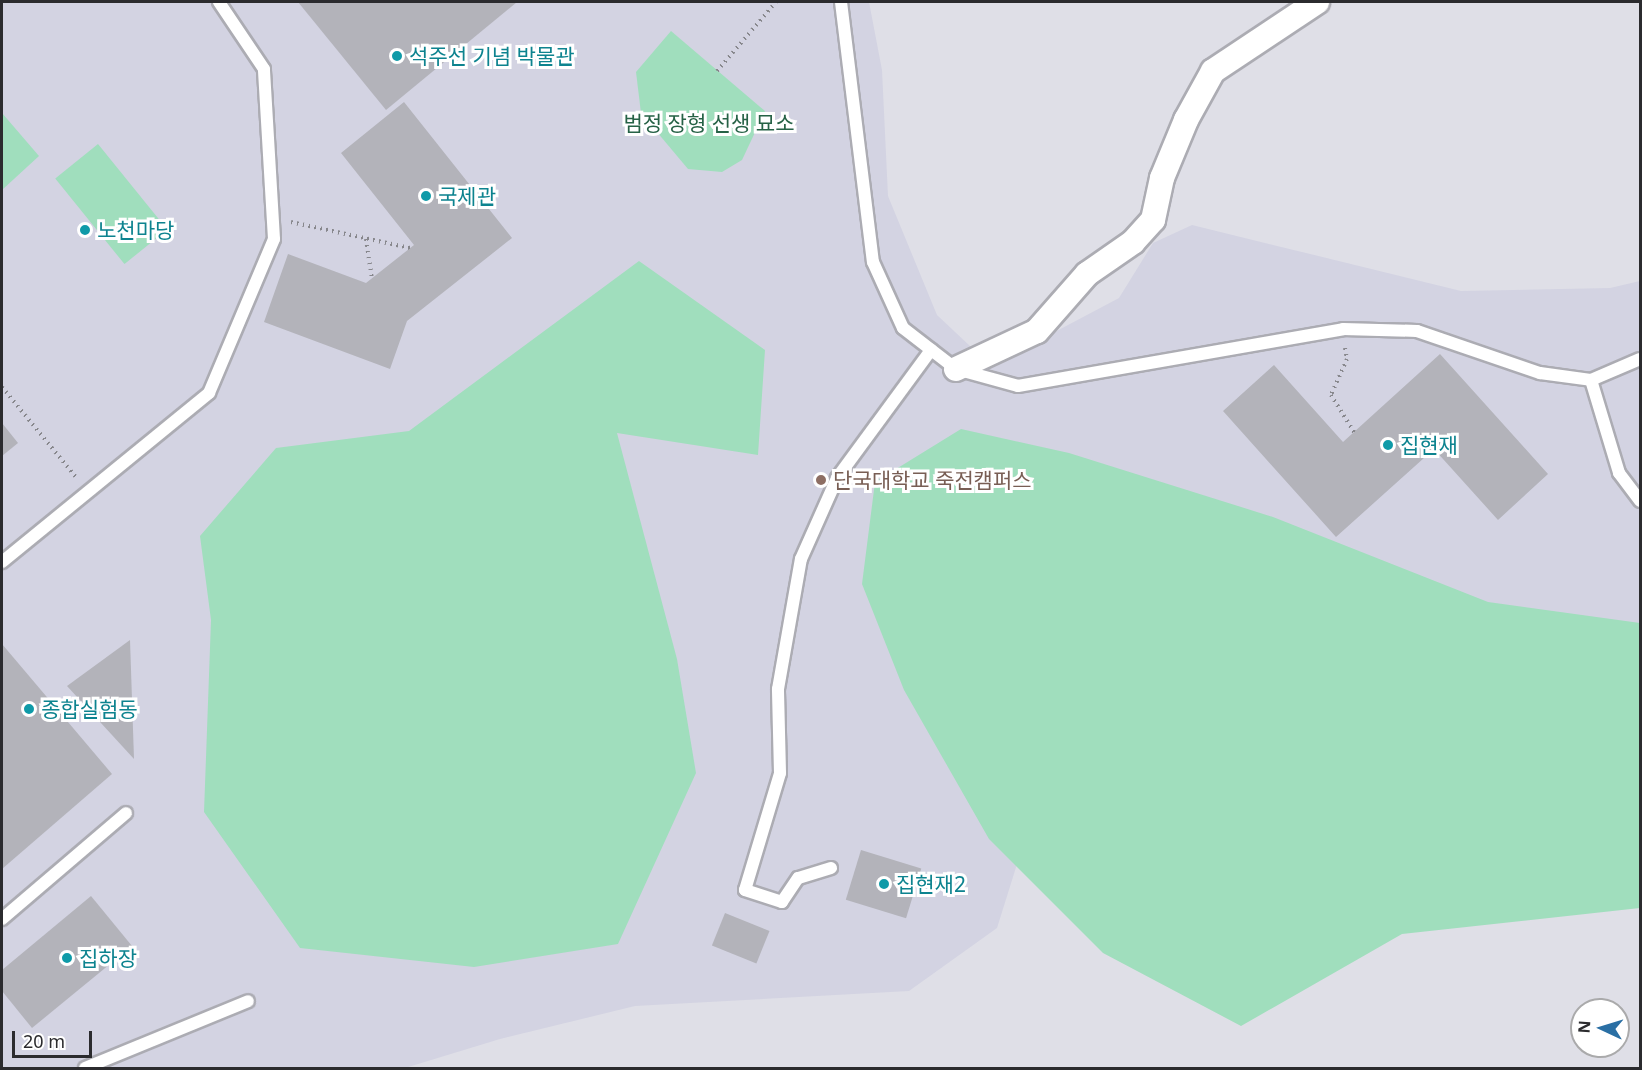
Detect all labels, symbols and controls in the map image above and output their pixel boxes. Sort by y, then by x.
place label: 석주선 기념 박물관 [409,43,574,69]
marker: 석주선 기념 박물관 [390,49,404,63]
park label: 범정 장형 선생 묘소 [624,110,794,136]
place label: 국제관 [438,183,496,209]
marker: 국제관 [419,189,433,203]
place label: 노천마당 [97,217,174,243]
marker: 노천마당 [78,223,92,237]
place label: 집현재 [1400,432,1458,458]
marker: 집현재 [1381,438,1395,452]
place label: 단국대학교 죽전캠퍼스 [833,467,1032,493]
marker: 단국대학교 죽전캠퍼스 [814,473,828,487]
place label: 종합실험동 [41,696,138,722]
marker: 종합실험동 [22,702,36,716]
place label: 집현재2 [896,871,966,897]
marker: 집현재2 [877,877,891,891]
place label: 집하장 [79,945,137,971]
marker: 집하장 [60,951,74,965]
north arrow [1570,998,1630,1058]
scale bar [15,1019,94,1057]
text: N [1573,1020,1595,1034]
text: 20 m [23,1029,65,1053]

